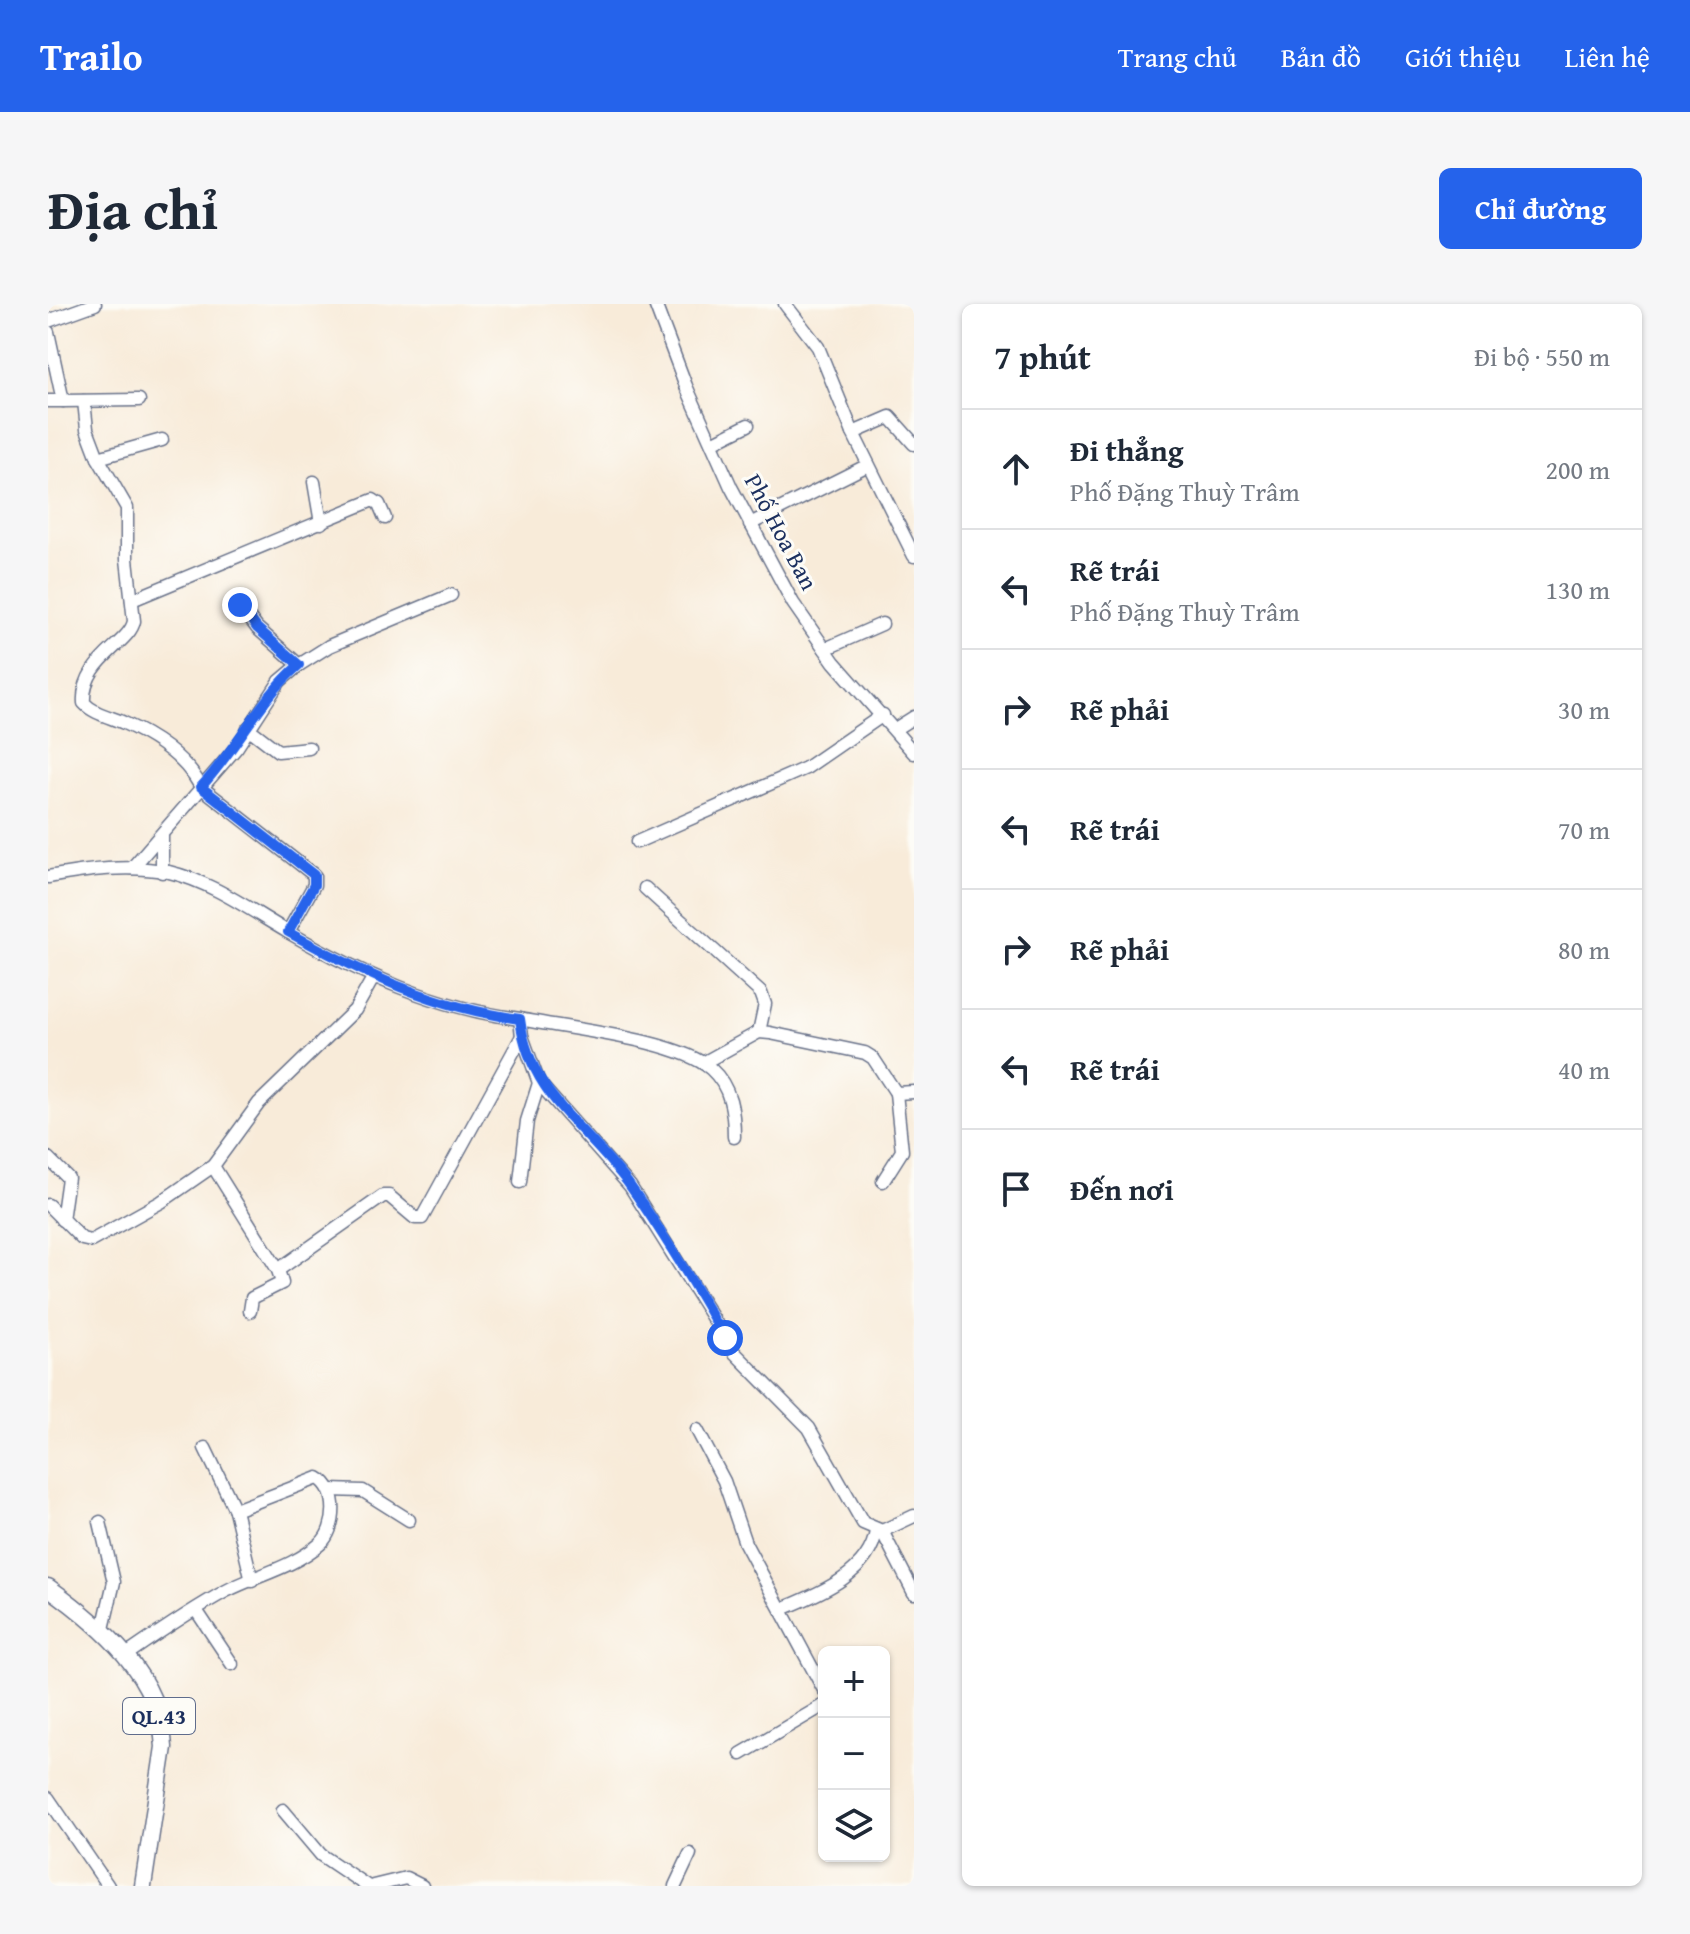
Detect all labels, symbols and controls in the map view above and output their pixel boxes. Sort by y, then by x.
text: Trailo [40,28,143,84]
text: Trang chủ [1118,36,1237,77]
text: Bản đồ [1281,36,1361,77]
text: Giới thiệu [1405,36,1521,77]
text: Liên hệ [1565,36,1650,77]
text: Địa chỉ [48,167,218,250]
button: Chỉ đường [1439,168,1642,249]
text: 7 phút [994,332,1091,381]
text: Đi bộ · 550 m [1474,337,1610,376]
text: Đi thẳng [1070,428,1183,472]
icon: ahead [994,447,1038,491]
text: 200 m [1545,450,1610,489]
street label: Phố Hoa Ban [736,467,827,597]
text: Phố Đặng Thuỳ Trâm [1070,472,1300,511]
text: Rẽ trái [1070,548,1160,592]
icon: left [994,567,1038,611]
text: 130 m [1545,570,1610,609]
route end [222,587,258,623]
text: Phố Đặng Thuỳ Trâm [1070,592,1300,631]
icon: right [994,687,1038,731]
text: Rẽ phải [1070,687,1169,731]
text: 30 m [1558,690,1610,729]
icon: left [994,807,1038,851]
text: Rẽ trái [1070,807,1160,851]
text: 70 m [1558,810,1610,849]
icon: right [994,927,1038,971]
text: Rẽ phải [1070,927,1169,971]
text: 80 m [1558,930,1610,969]
icon: left [994,1047,1038,1091]
text: Rẽ trái [1070,1047,1160,1091]
text: 40 m [1558,1050,1610,1089]
icon: arrive [994,1167,1038,1211]
text: Đến nơi [1070,1167,1174,1211]
route start [707,1320,743,1356]
map controls [818,1646,890,1862]
button: + [818,1646,890,1718]
road number: QL.43 [123,1698,195,1734]
button: − [818,1718,890,1790]
button: layers [818,1790,890,1862]

